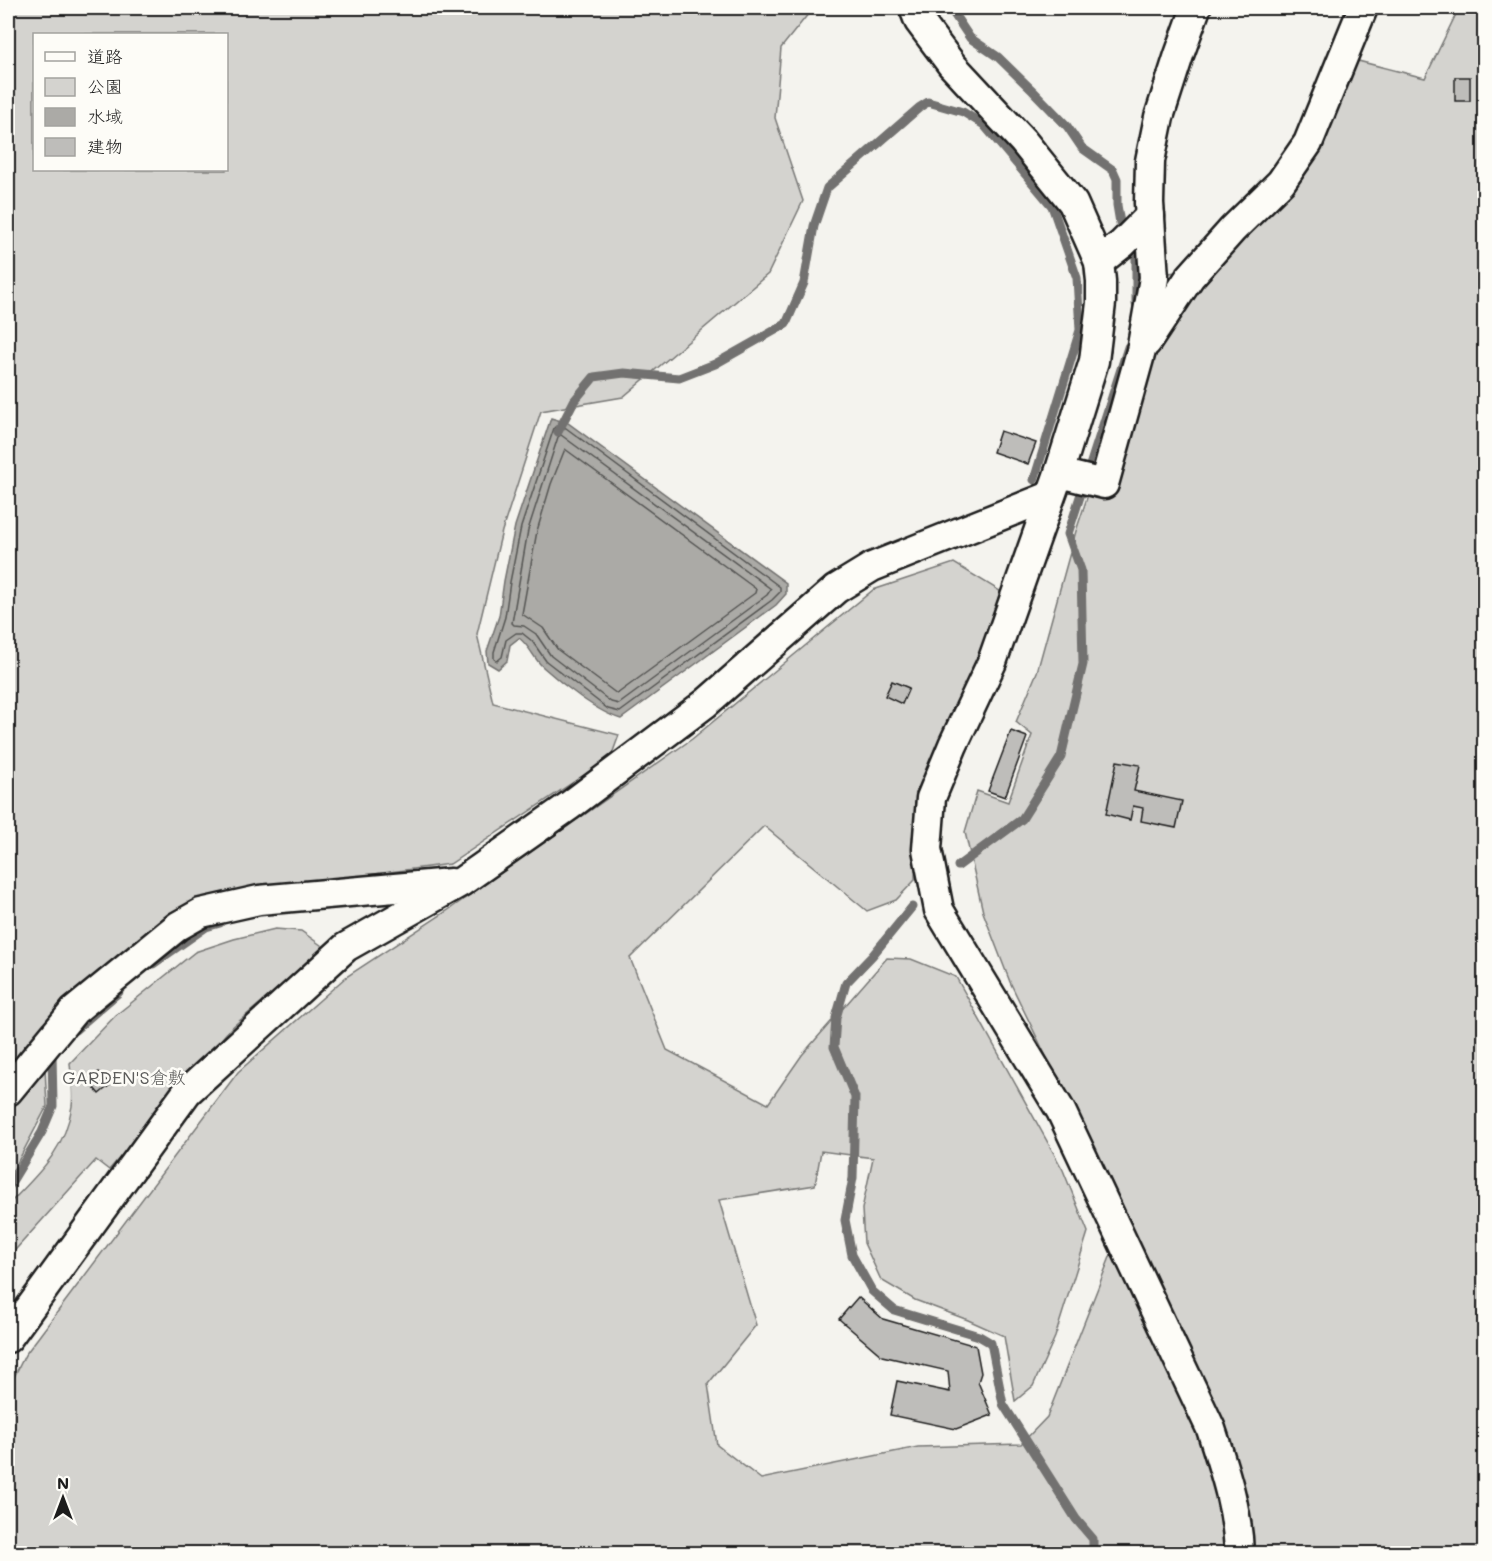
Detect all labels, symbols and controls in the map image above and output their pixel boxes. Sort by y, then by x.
legend [33,33,228,171]
text: 道路 [87,44,123,68]
text: 公園 [87,74,123,98]
text: 水域 [87,104,123,128]
text: 建物 [87,134,123,158]
park label: GARDEN'S倉敷 [62,1065,186,1089]
north arrow [33,1468,93,1528]
text: N [57,1472,69,1493]

